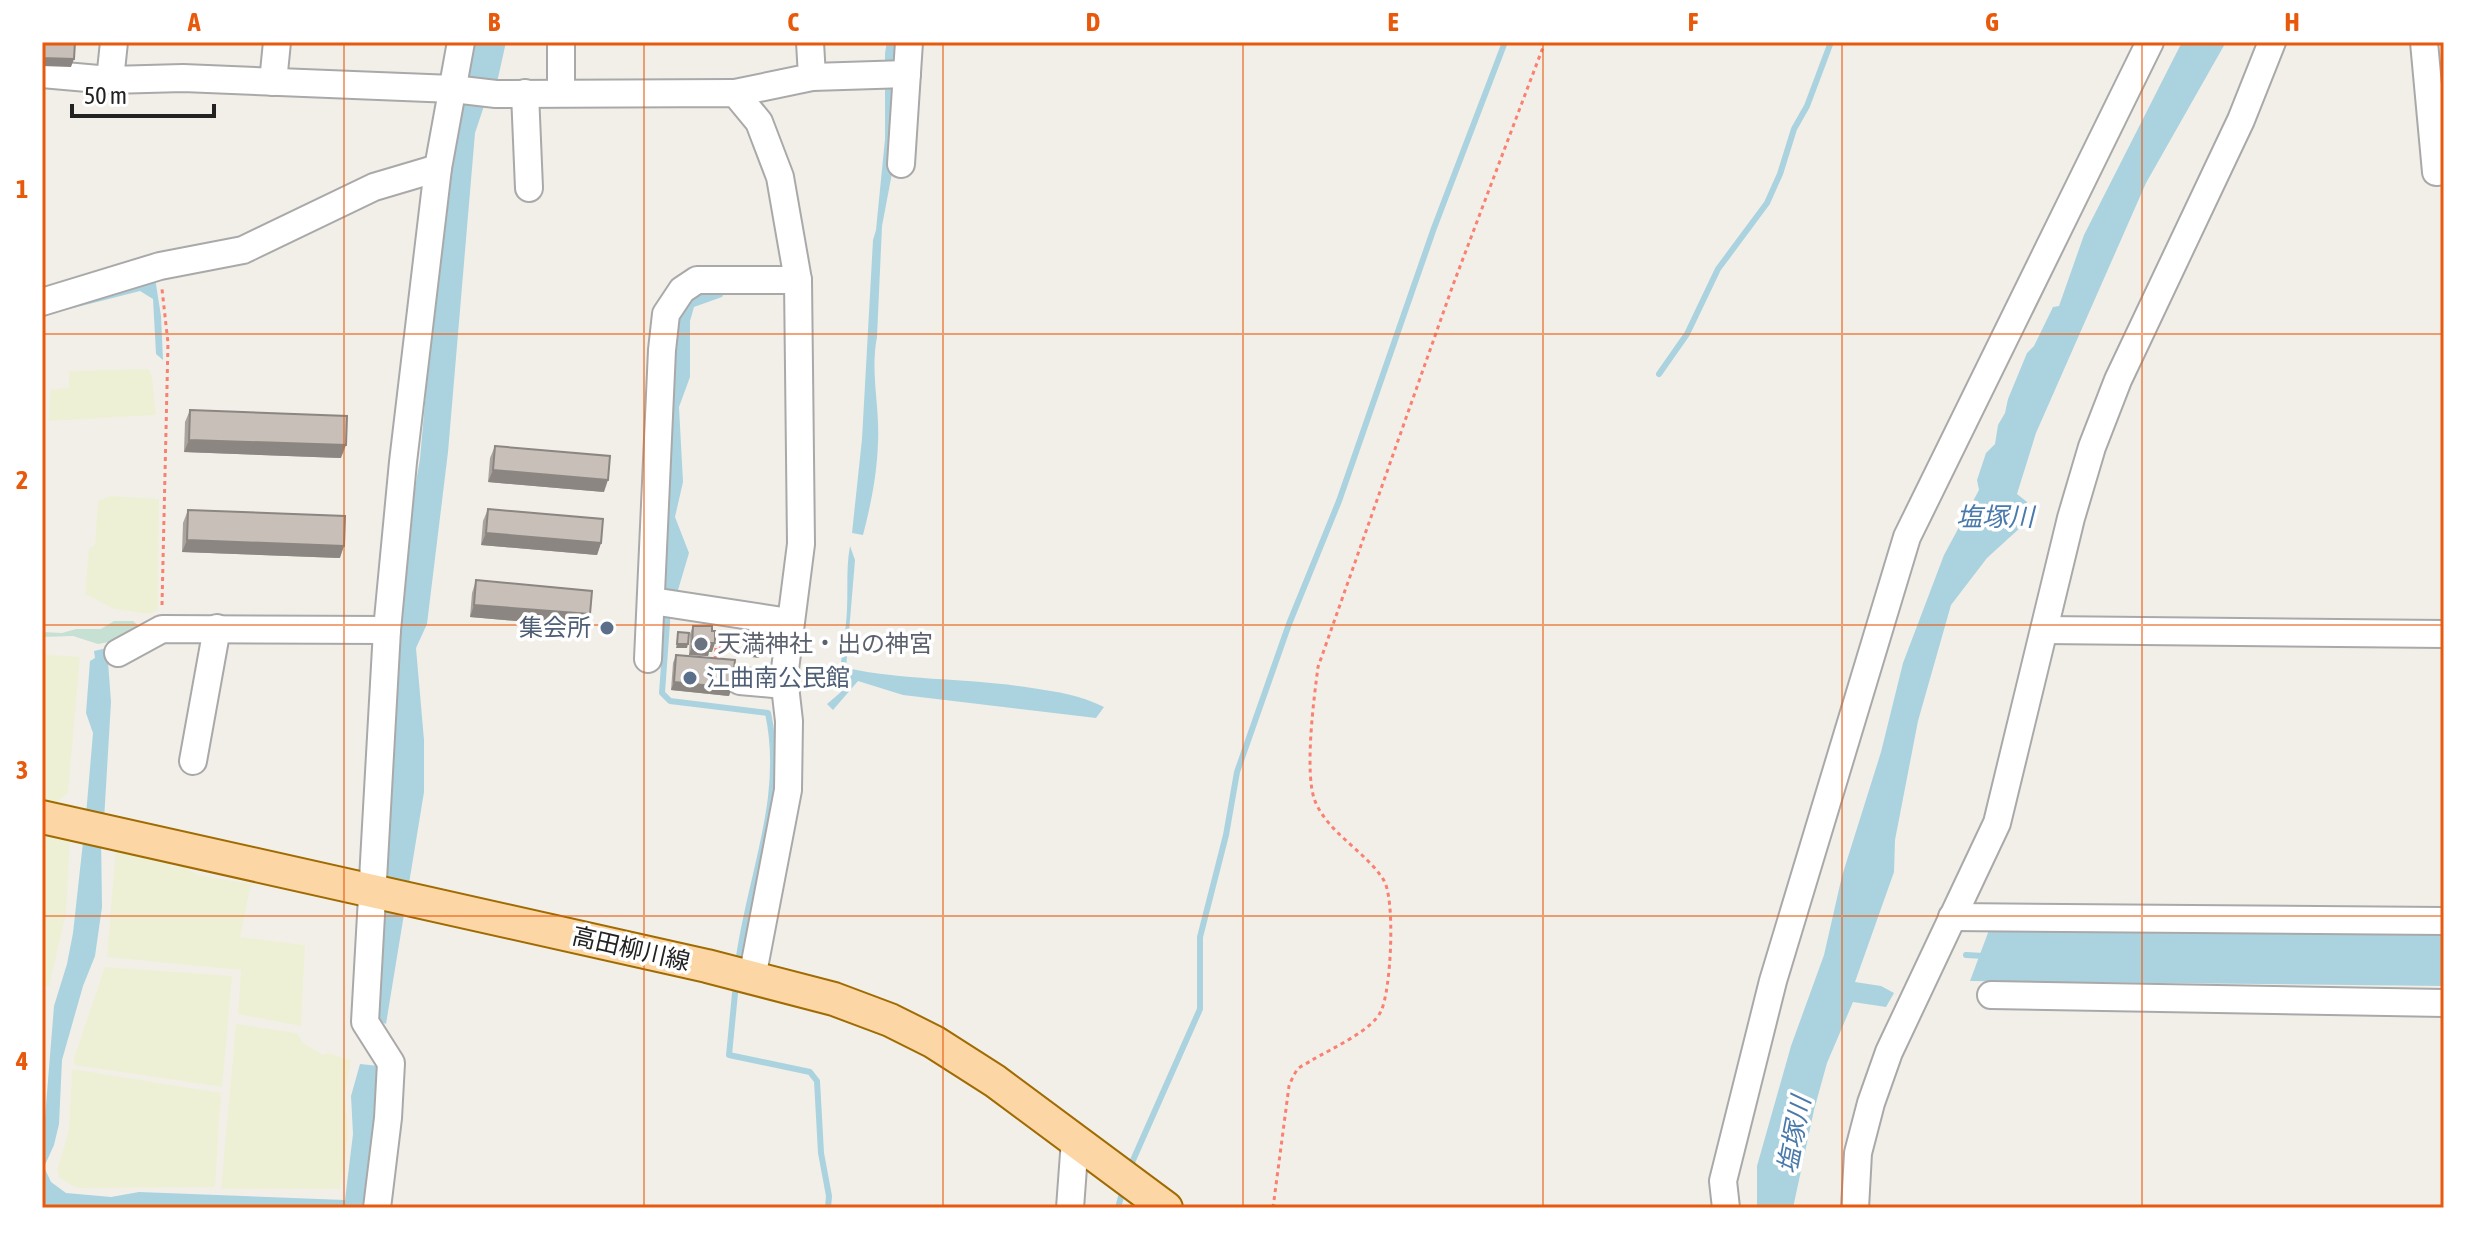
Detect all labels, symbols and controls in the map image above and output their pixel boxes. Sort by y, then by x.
text: A [187,7,201,37]
text: B [488,7,501,37]
text: C [787,7,799,37]
text: D [1086,7,1100,37]
text: E [1387,7,1399,37]
text: F [1688,7,1699,37]
text: G [1985,7,1999,37]
text: H [2284,7,2300,37]
scale bar [72,68,214,118]
text: 50 m [84,82,127,109]
text: 1 [16,174,28,204]
text: 2 [16,465,28,495]
water label: 塩塚川 [1956,502,2037,532]
place label: 集会所 [519,614,591,641]
marker: 集会所 [598,619,616,637]
place label: 天満神社・出の神宮 [717,630,933,657]
marker: 天満神社・出の神宮 [692,635,710,653]
place label: 江曲南公民館 [706,664,850,691]
marker: 江曲南公民館 [681,669,699,687]
text: 3 [16,755,28,785]
street label: 高田柳川線 [570,922,693,975]
text: 4 [15,1046,28,1076]
water label: 塩塚川 [1772,1091,1817,1176]

